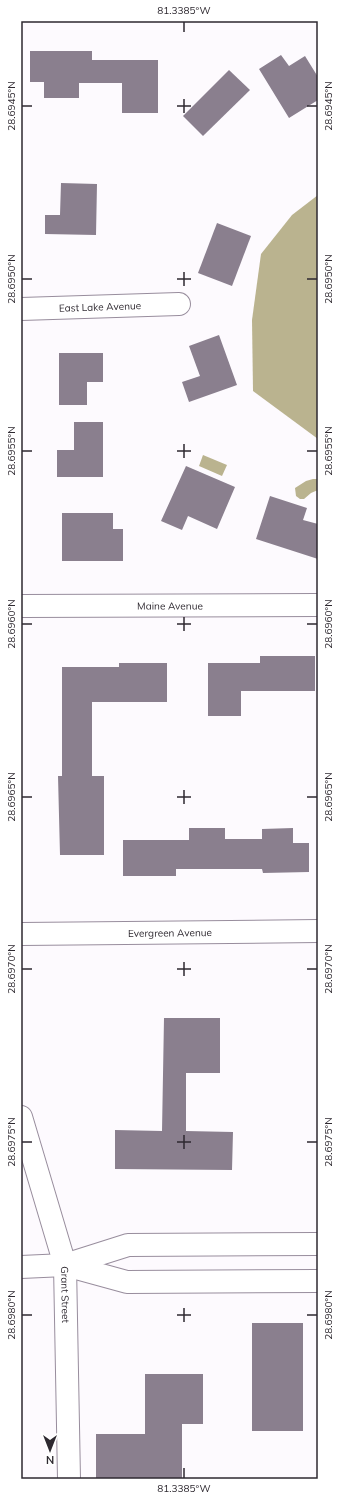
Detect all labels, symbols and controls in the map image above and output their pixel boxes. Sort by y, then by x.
text: 81.3385°W [157,4,211,17]
text: 28.6945°N [5,81,18,131]
text: 28.6945°N [322,81,335,131]
text: 28.6950°N [5,254,18,304]
text: 28.6950°N [322,254,335,304]
street label: East Lake Avenue [59,299,141,314]
text: 28.6955°N [5,426,18,476]
text: 28.6955°N [322,426,335,476]
text: 28.6960°N [5,599,18,649]
street label: Maine Avenue [137,599,203,612]
text: 28.6960°N [322,599,335,649]
text: 28.6965°N [5,772,18,822]
text: 28.6965°N [322,772,335,822]
street label: Evergreen Avenue [128,926,212,939]
text: 28.6970°N [5,944,18,994]
text: 28.6970°N [322,944,335,994]
text: 28.6975°N [5,1117,18,1167]
text: 28.6975°N [322,1117,335,1167]
street label: Grant Street [59,1266,73,1324]
text: 28.6980°N [5,1290,18,1340]
text: 28.6980°N [322,1290,335,1340]
north arrow [30,1430,70,1470]
text: N [46,1453,54,1467]
text: 81.3385°W [157,1482,211,1495]

